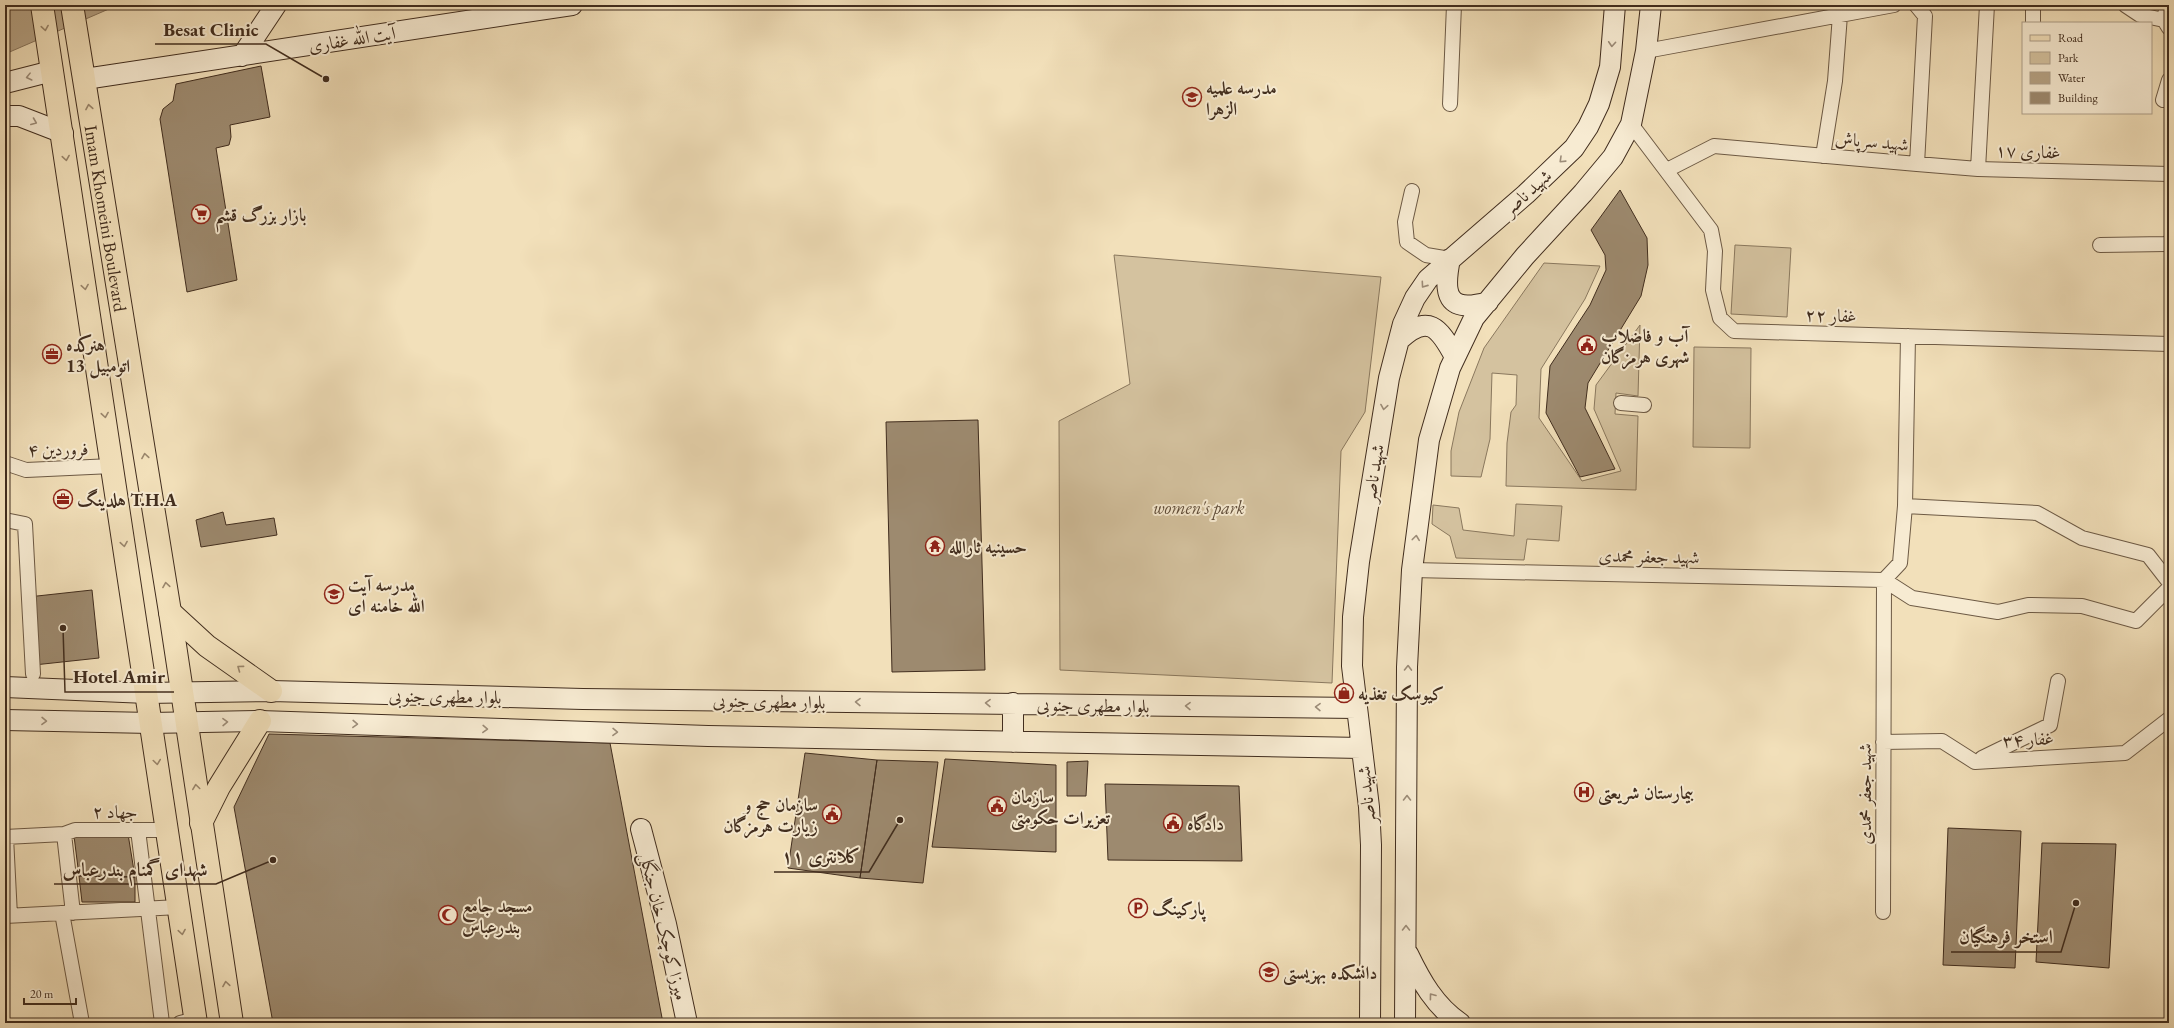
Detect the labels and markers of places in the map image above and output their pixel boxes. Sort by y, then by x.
callout: Besat Clinic [155,13,266,44]
place label: مدرسه علمیه الزهرا [1206,76,1277,121]
school or university icon: مدرسه علمیه الزهرا [1181,86,1203,108]
supermarket icon: بازار بزرگ قشم [190,203,212,225]
place label: بازار بزرگ قشم [215,203,307,233]
place label: آب و فاضلاب شهری هرمزگان [1601,324,1691,370]
place label: هنرکده اتومبیل 13 [66,333,130,379]
public building icon: آب و فاضلاب شهری هرمزگان [1576,334,1598,356]
office icon: هنرکده اتومبیل 13 [41,343,63,365]
office icon: هلدینگ T.H.A [52,488,74,510]
place label: هلدینگ T.H.A [77,488,178,511]
temple icon: حسینیه ثارالله [924,535,946,557]
place label: حسینیه ثارالله [949,535,1027,558]
place label: مدرسه آیت الله خامنه ای [348,573,425,617]
school or university icon: مدرسه آیت الله خامنه ای [323,583,345,605]
callout: Hotel Amir [65,661,174,692]
shop icon: کیوسک تغذیه [1333,682,1355,704]
place label: کیوسک تغذیه [1358,682,1444,705]
hospital icon: بیمارستان شریعتی [1573,781,1595,803]
place label: بیمارستان شریعتی [1598,781,1693,806]
place label: سازمان تعزیرات حکومتی [1011,785,1111,831]
place label: سازمان حج و زیارت هرمزگان [723,793,818,839]
public building icon: سازمان تعزیرات حکومتی [986,795,1008,817]
public building icon: سازمان حج و زیارت هرمزگان [821,803,843,825]
public building icon: دادگاه [1162,812,1184,834]
place label: دادگاه [1187,812,1224,835]
callout: کلانتری ۱۱ [774,841,869,872]
callout: شهدای گمنام بندرعباس [54,853,216,884]
place label: مسجد جامع بندرعباس [462,894,533,938]
parking icon: پارکینگ [1127,897,1149,919]
place label: پارکینگ [1152,897,1207,922]
mosque icon: مسجد جامع بندرعباس [437,904,459,926]
callout: استخر فرهنگیان [1951,921,2061,952]
school or university icon: دانشکده بهزیستی [1258,961,1280,983]
place label: دانشکده بهزیستی [1283,961,1377,986]

